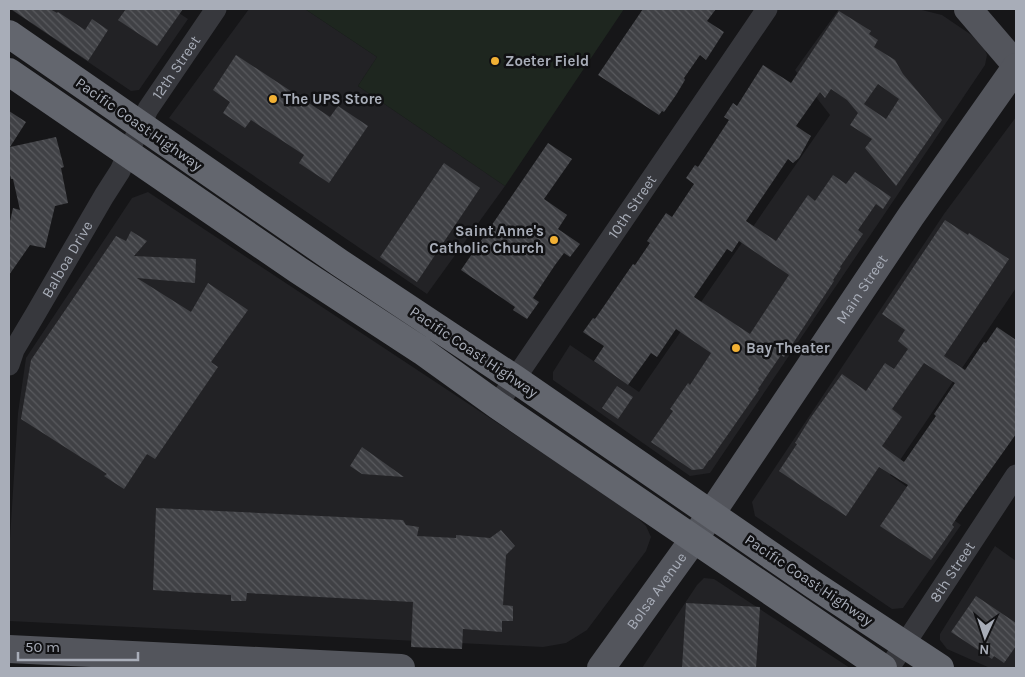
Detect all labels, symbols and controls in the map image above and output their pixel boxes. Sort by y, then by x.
street label: 12th Street [148,32,204,103]
place label: Zoeter Field [505,52,589,70]
marker: Zoeter Field [489,55,501,67]
street label: Pacific Coast Highway [72,73,206,175]
place label: The UPS Store [283,90,382,108]
marker: The UPS Store [267,93,279,105]
street label: 10th Street [604,171,660,242]
street label: Balboa Drive [38,218,97,301]
place label: Saint Anne's Catholic Church [429,222,544,257]
marker: Saint Anne's Catholic Church [548,234,560,246]
street label: Main Street [832,251,892,327]
street label: Pacific Coast Highway [407,302,541,402]
place label: Bay Theater [746,339,830,357]
marker: Bay Theater [730,342,742,354]
street label: Pacific Coast Highway [742,530,876,630]
street label: 8th Street [926,538,979,606]
street label: Bolsa Avenue [623,549,690,633]
north arrow [960,612,1010,662]
scale bar [18,630,138,662]
text: 50 m [25,638,60,656]
text: N [979,641,990,658]

